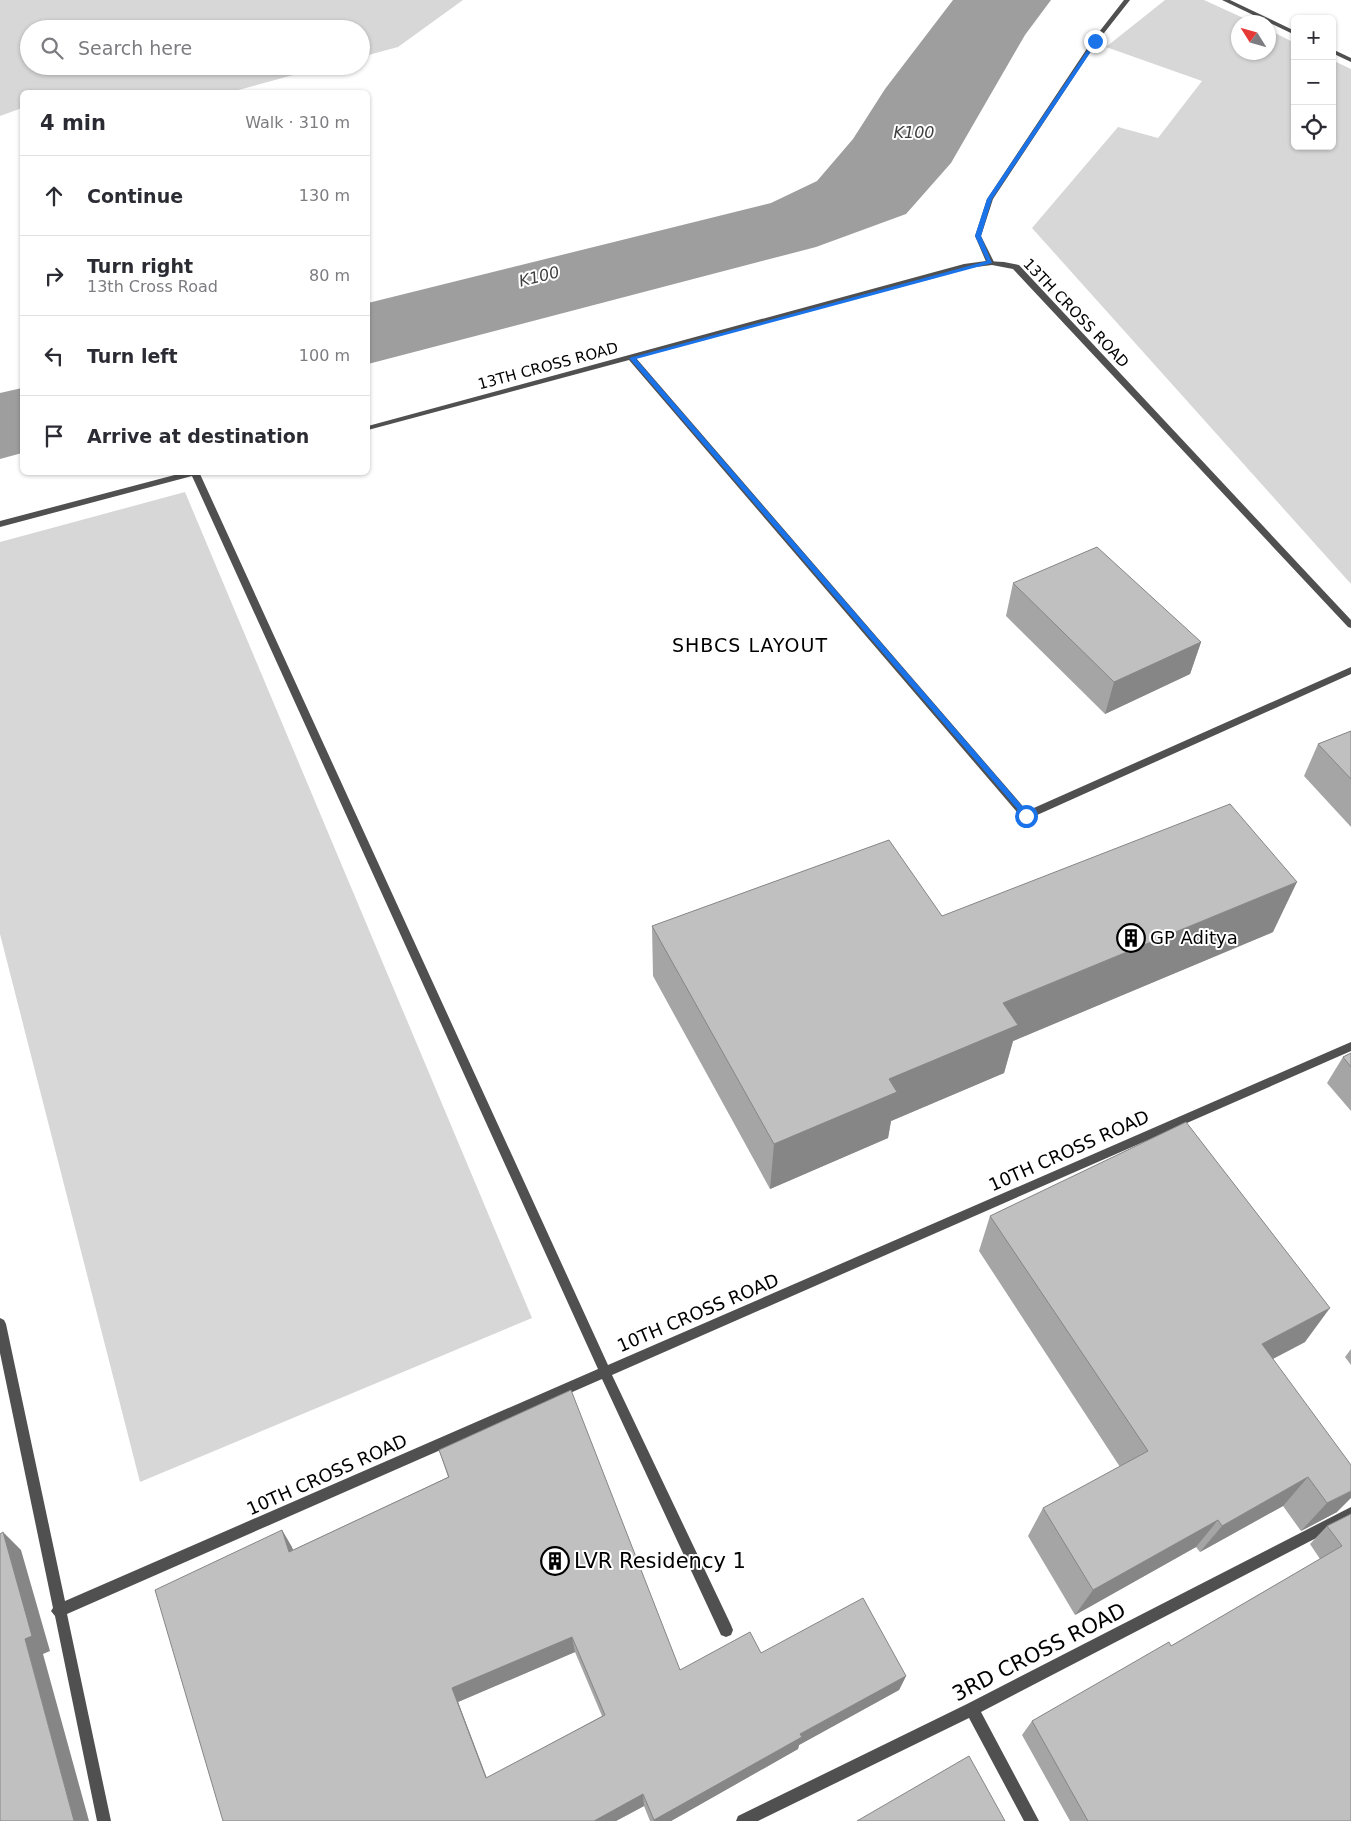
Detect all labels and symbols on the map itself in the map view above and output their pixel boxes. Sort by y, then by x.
north arrow [1231,15,1276,60]
route end [1084,30,1107,53]
water label: K100 [893,123,935,142]
street label: 13TH CROSS ROAD [1019,255,1133,371]
water label: K100 [517,262,561,291]
street label: 13TH CROSS ROAD [476,339,620,393]
district label: SHBCS LAYOUT [672,634,828,656]
route start [1015,805,1038,828]
building icon: GP Aditya [1116,923,1146,953]
place label: GP Aditya [1150,927,1238,948]
street label: 10TH CROSS ROAD [985,1106,1152,1195]
street label: 10TH CROSS ROAD [614,1269,782,1356]
street label: 10TH CROSS ROAD [243,1430,410,1519]
building icon: LVR Residency 1 [540,1546,570,1576]
place label: LVR Residency 1 [574,1549,746,1573]
street label: 3RD CROSS ROAD [948,1598,1130,1706]

